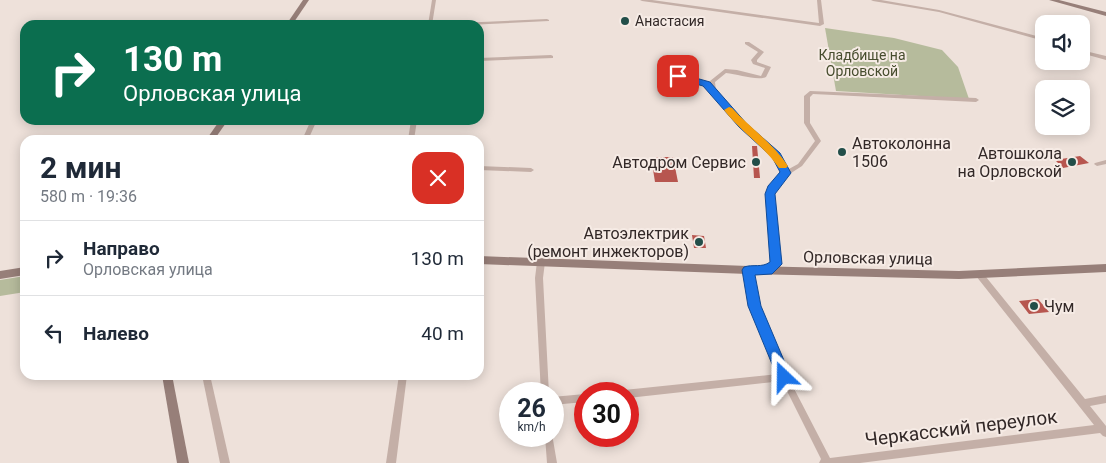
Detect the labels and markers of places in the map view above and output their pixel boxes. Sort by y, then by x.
place label: Анастасия [635,13,704,29]
marker: Анастасия [619,15,631,27]
pin [657,55,699,97]
place label: Автоколонна 1506 [852,134,951,171]
place label: Автошкола на Орловской [957,144,1062,181]
marker: Автоколонна 1506 [836,146,848,158]
place label: Автодром Сервис [612,153,746,172]
marker: Автодром Сервис [750,156,762,168]
marker: Автошкола на Орловской [1066,156,1078,168]
place label: Автоэлектрик (ремонт инжекторов) [527,224,689,261]
marker: Автоэлектрик (ремонт инжекторов) [693,236,705,248]
place label: Чум [1044,297,1074,316]
marker: Чум [1028,300,1040,312]

